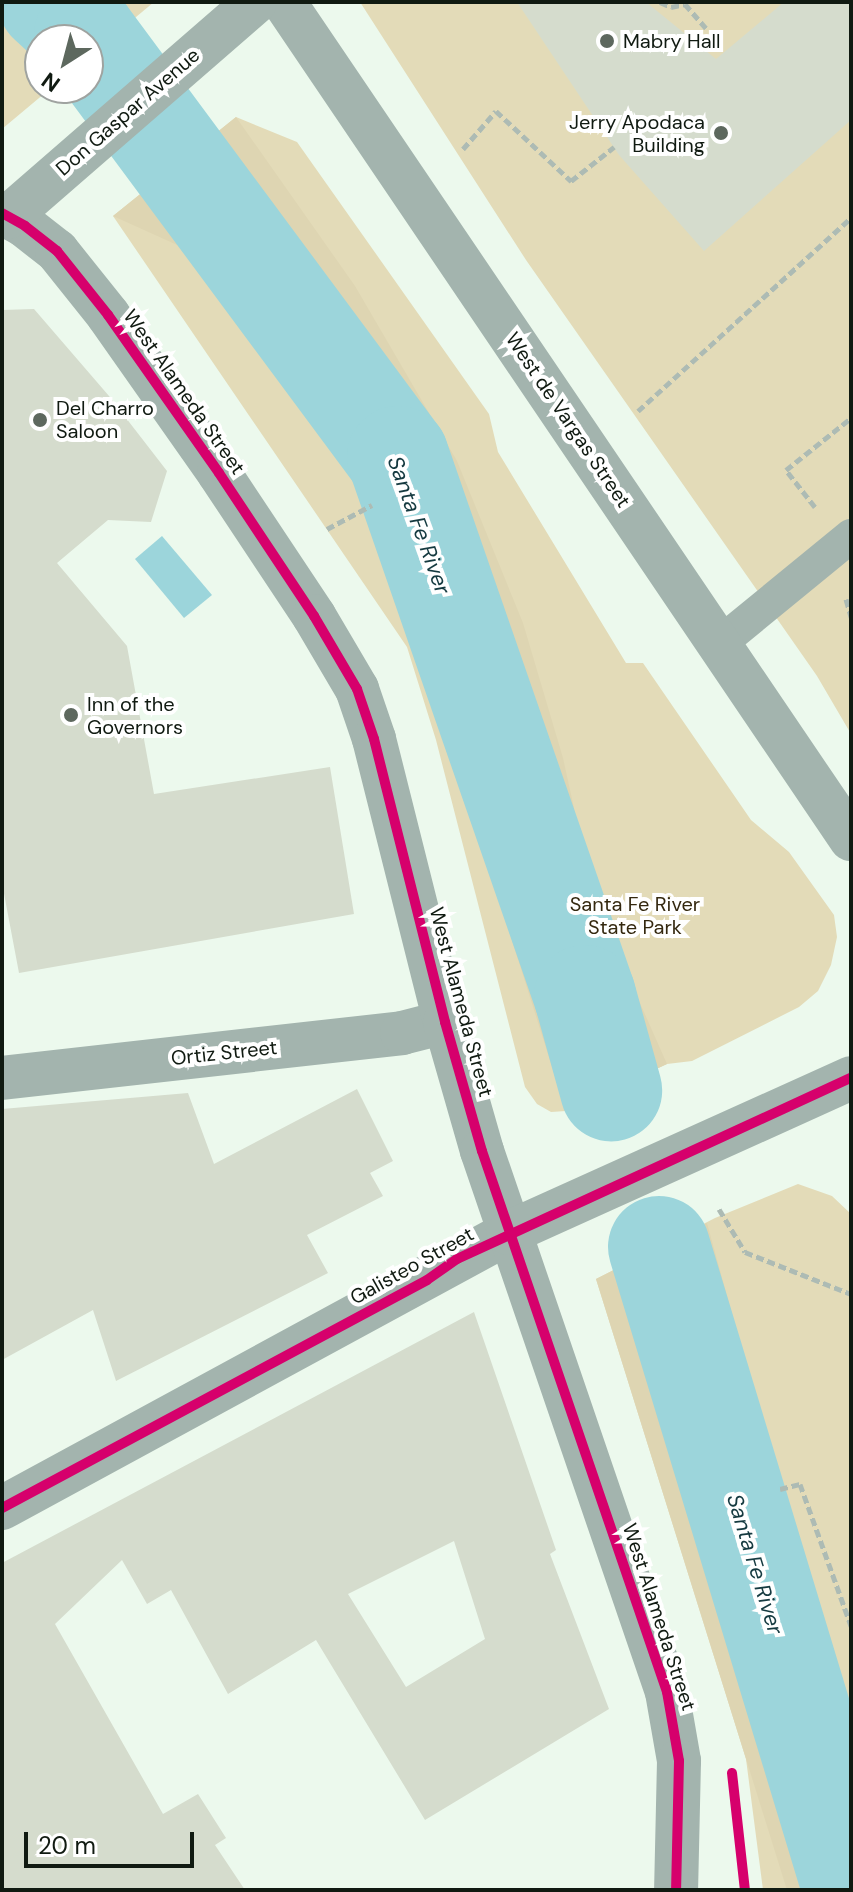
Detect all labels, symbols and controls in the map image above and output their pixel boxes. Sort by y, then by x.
north arrow [24,24,104,104]
place label: Mabry Hall [623,29,720,53]
marker: Mabry Hall [598,32,616,50]
street label: Don Gaspar Avenue [51,43,205,181]
text: N [36,66,66,99]
place label: Jerry Apodaca Building [569,110,705,157]
marker: Jerry Apodaca Building [712,124,730,142]
street label: West Alameda Street [118,305,250,479]
street label: West de Vargas Street [500,328,636,512]
place label: Del Charro Saloon [56,396,154,443]
marker: Del Charro Saloon [31,411,49,429]
water label: Santa Fe River [382,452,456,598]
place label: Inn of the Governors [87,692,183,739]
marker: Inn of the Governors [62,706,80,724]
park label: Santa Fe River State Park [570,893,700,940]
street label: West Alameda Street [424,904,498,1100]
street label: Ortiz Street [170,1035,278,1071]
street label: Galisteo Street [346,1222,478,1310]
water label: Santa Fe River [721,1491,789,1637]
street label: West Alameda Street [617,1520,701,1714]
scale bar [28,1816,198,1866]
text: 20 m [38,1830,96,1861]

